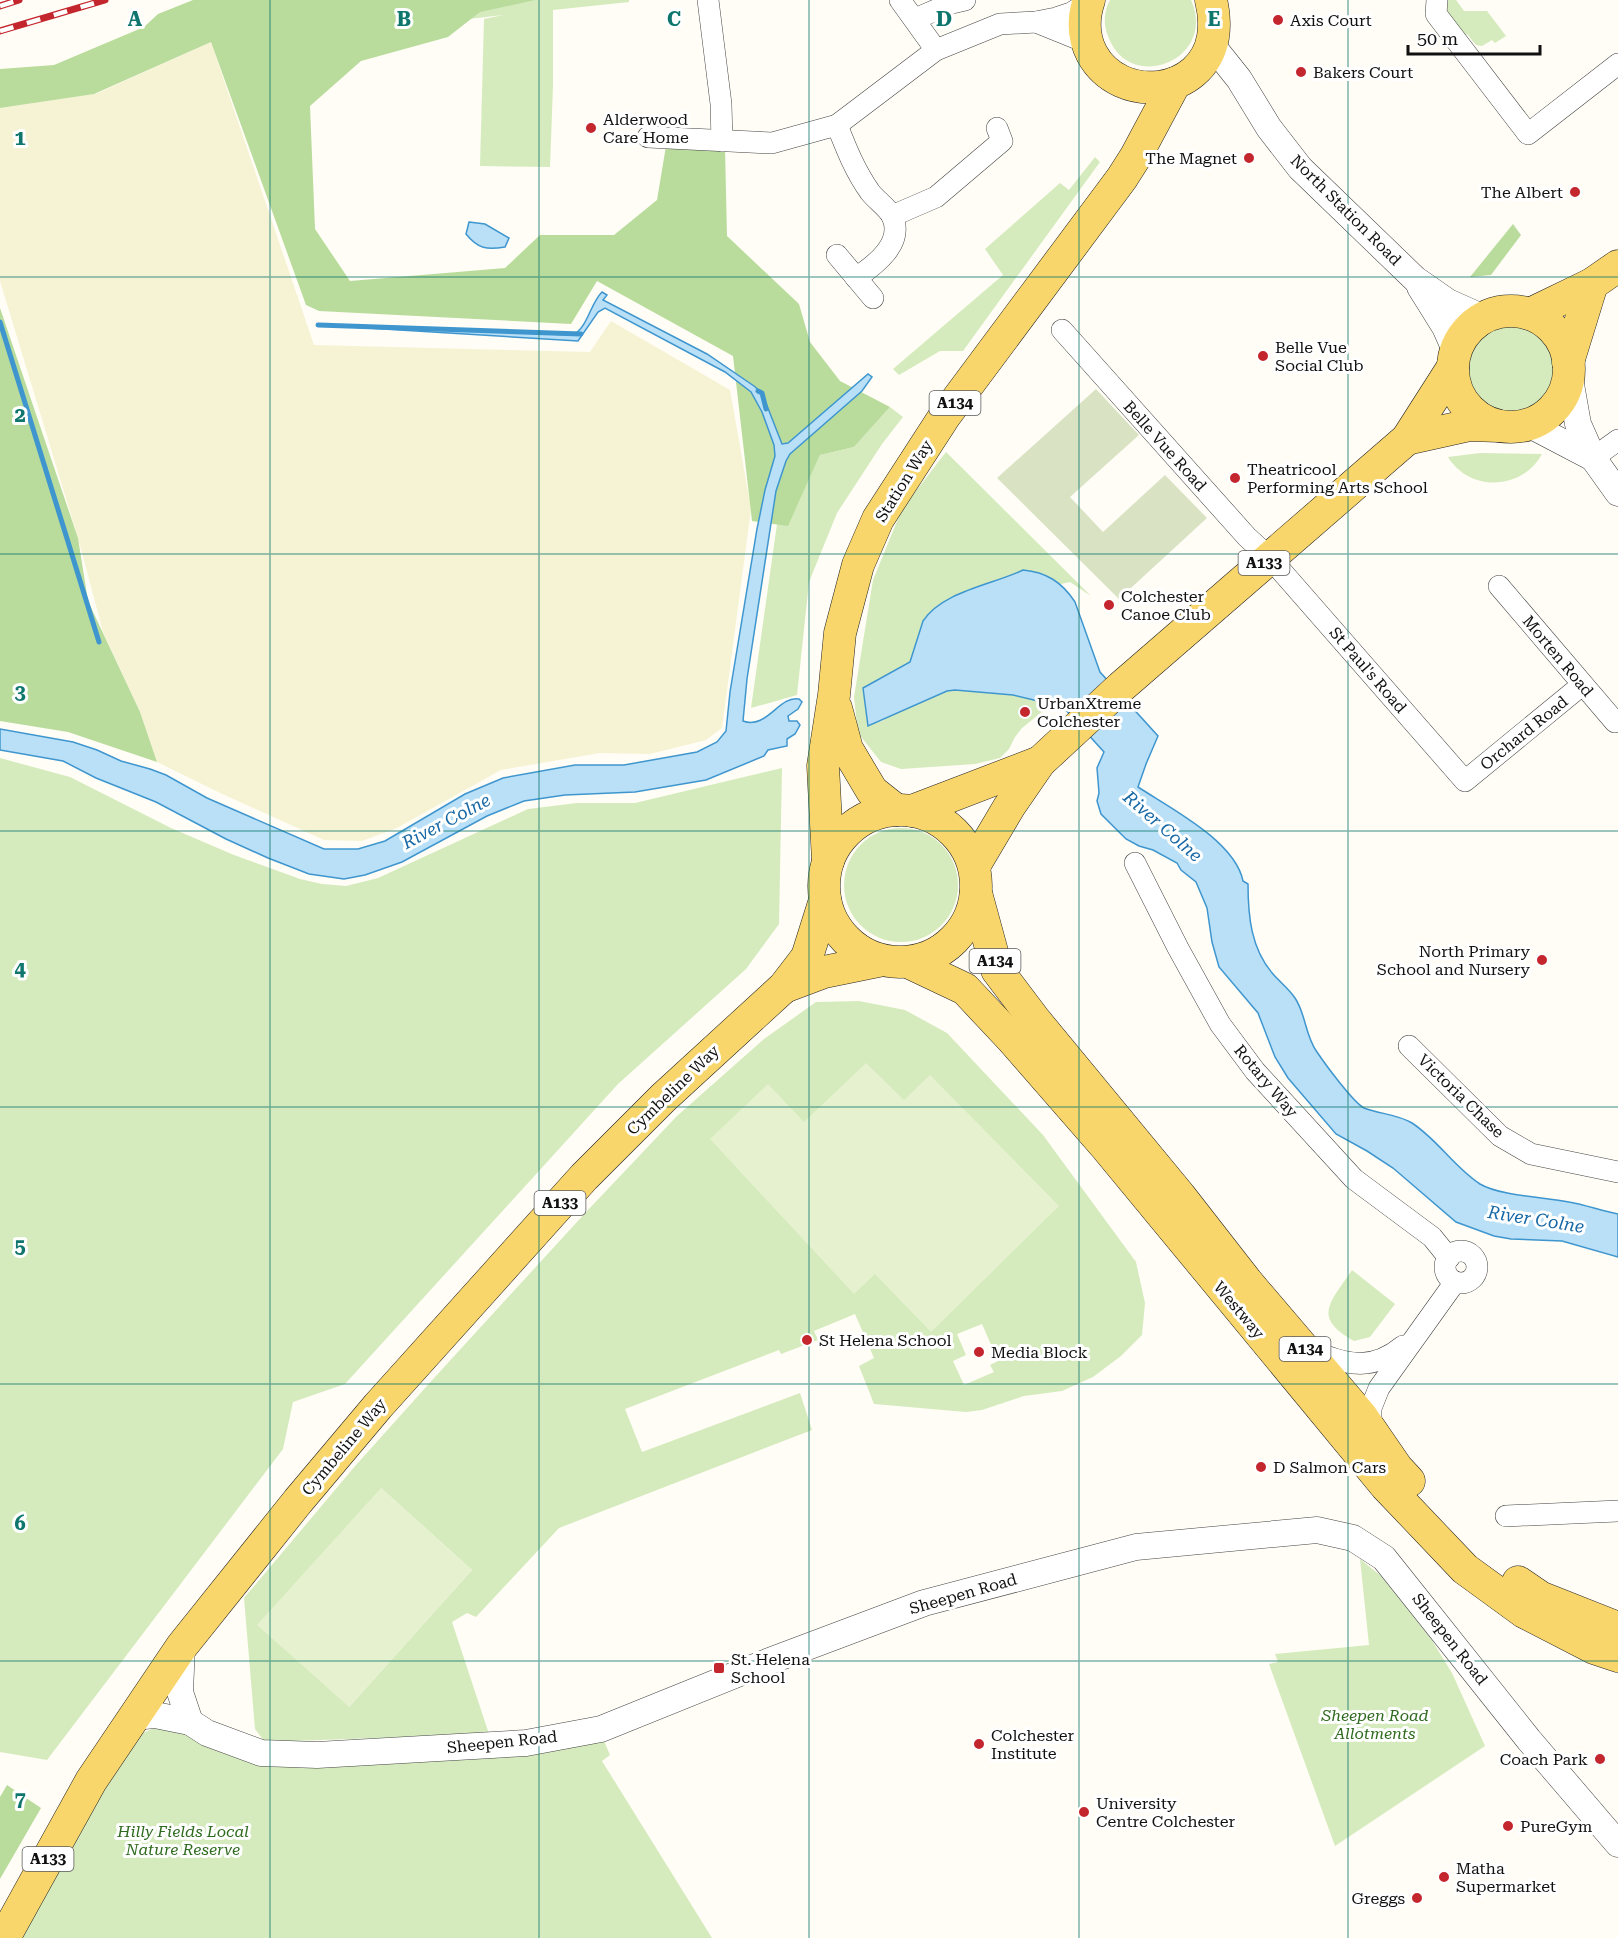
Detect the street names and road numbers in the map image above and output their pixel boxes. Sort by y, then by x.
street label: North Station Road [1287,151,1405,269]
road number: A134 [930,391,980,415]
street label: Belle Vue Road [1119,397,1211,495]
street label: Station Way [871,436,937,525]
road number: A133 [1238,551,1290,575]
street label: Morten Road [1519,612,1597,700]
street label: St Paul's Road [1326,623,1410,717]
street label: Orchard Road [1476,692,1572,774]
road number: A134 [970,949,1020,973]
street label: Cymbeline Way [623,1041,723,1139]
street label: Rotary Way [1230,1041,1302,1122]
street label: Victoria Chase [1414,1050,1508,1142]
road number: A133 [534,1191,586,1215]
street label: Westway [1210,1278,1269,1343]
road number: A134 [1280,1337,1330,1361]
street label: Cymbeline Way [298,1394,390,1499]
street label: Sheepen Road [907,1570,1019,1618]
street label: Sheepen Road [1408,1589,1492,1689]
street label: Sheepen Road [446,1727,558,1757]
road number: A133 [22,1847,74,1871]

